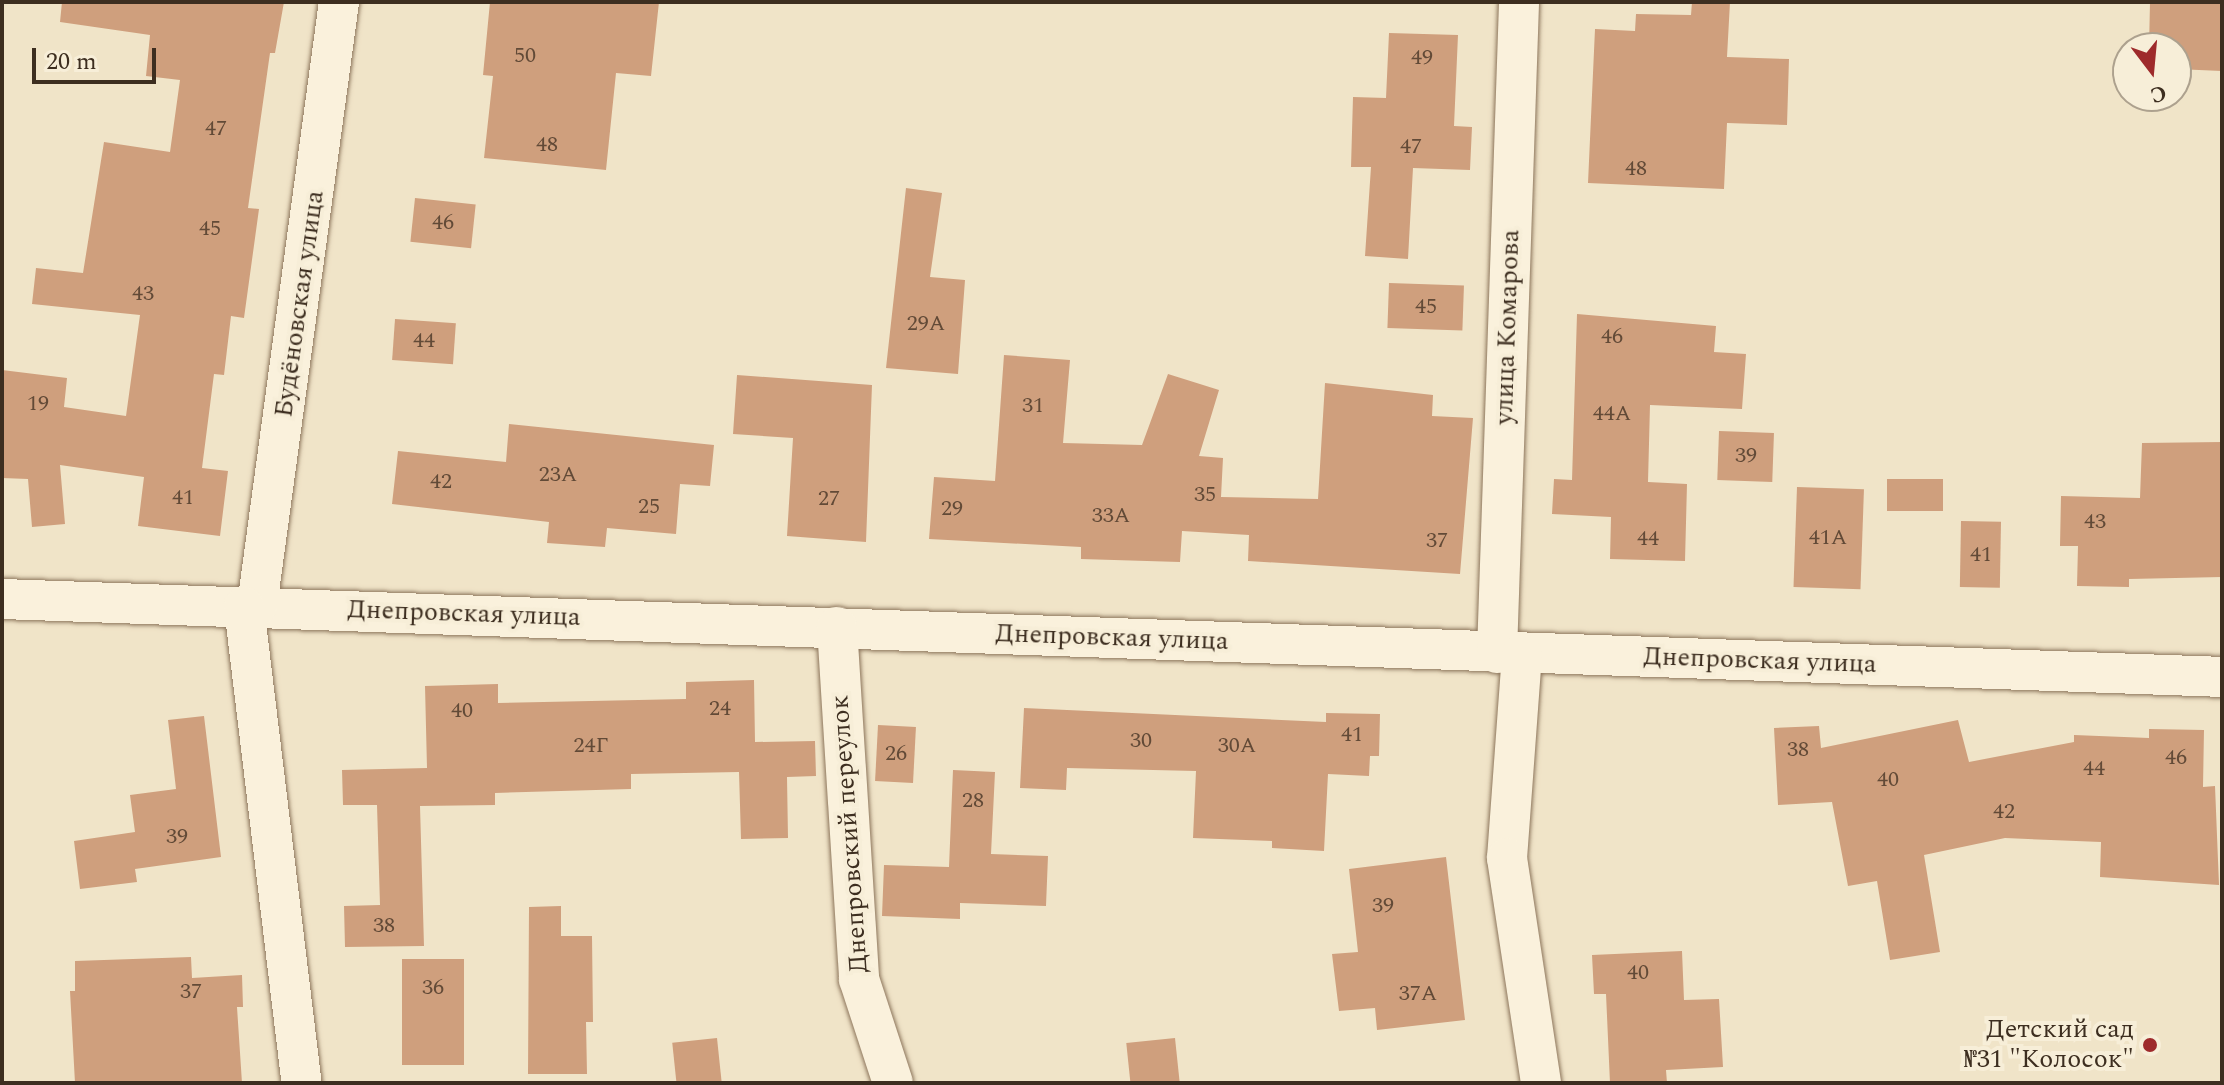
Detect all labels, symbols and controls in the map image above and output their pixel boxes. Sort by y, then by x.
scale bar [36,32,160,82]
north arrow [2112,32,2192,112]
house number: 50 [514,43,536,69]
text: 20 m [46,44,97,80]
house number: 49 [1411,45,1433,71]
text: С [2146,76,2170,112]
house number: 47 [205,116,227,142]
house number: 48 [536,132,558,158]
house number: 47 [1400,134,1422,160]
house number: 48 [1625,156,1647,182]
street label: Будёновская улица [269,189,331,419]
house number: 46 [432,210,454,236]
house number: 45 [199,216,221,242]
street label: улица Комарова [1489,229,1527,425]
house number: 43 [132,281,154,307]
house number: 45 [1415,294,1437,320]
house number: 29А [907,311,945,337]
house number: 46 [1601,324,1623,350]
house number: 44 [413,328,435,354]
house number: 19 [27,391,49,417]
house number: 31 [1022,393,1044,419]
house number: 44А [1593,401,1631,427]
house number: 39 [1735,443,1757,469]
house number: 23А [539,462,577,488]
house number: 42 [430,469,452,495]
house number: 35 [1194,482,1216,508]
house number: 41 [172,485,194,511]
house number: 27 [818,486,840,512]
house number: 25 [638,494,660,520]
house number: 29 [941,496,963,522]
house number: 33А [1092,503,1130,529]
house number: 43 [2084,509,2106,535]
house number: 41А [1809,525,1847,551]
house number: 44 [1637,526,1659,552]
house number: 37 [1426,528,1448,554]
house number: 41 [1970,542,1992,568]
street label: Днепровская улица [347,594,581,634]
street label: Днепровская улица [995,618,1229,658]
street label: Днепровская улица [1643,641,1877,681]
street label: Днепровский переулок [825,694,875,974]
house number: 24 [709,696,731,722]
house number: 40 [451,698,473,724]
house number: 41 [1341,722,1363,748]
house number: 30 [1130,728,1152,754]
house number: 24Г [573,733,609,759]
house number: 30А [1218,733,1256,759]
house number: 38 [1787,737,1809,763]
house number: 26 [885,741,907,767]
house number: 46 [2165,745,2187,771]
house number: 44 [2083,756,2105,782]
house number: 40 [1877,767,1899,793]
house number: 28 [962,788,984,814]
house number: 42 [1993,799,2015,825]
house number: 39 [166,824,188,850]
house number: 39 [1372,893,1394,919]
house number: 38 [373,913,395,939]
house number: 40 [1627,960,1649,986]
house number: 36 [422,975,444,1001]
house number: 37 [180,979,202,1005]
house number: 37А [1399,981,1437,1007]
place label: Детский сад №31 "Колосок" [1964,1014,2134,1076]
marker: Детский сад №31 "Колосок" [2141,1036,2159,1054]

